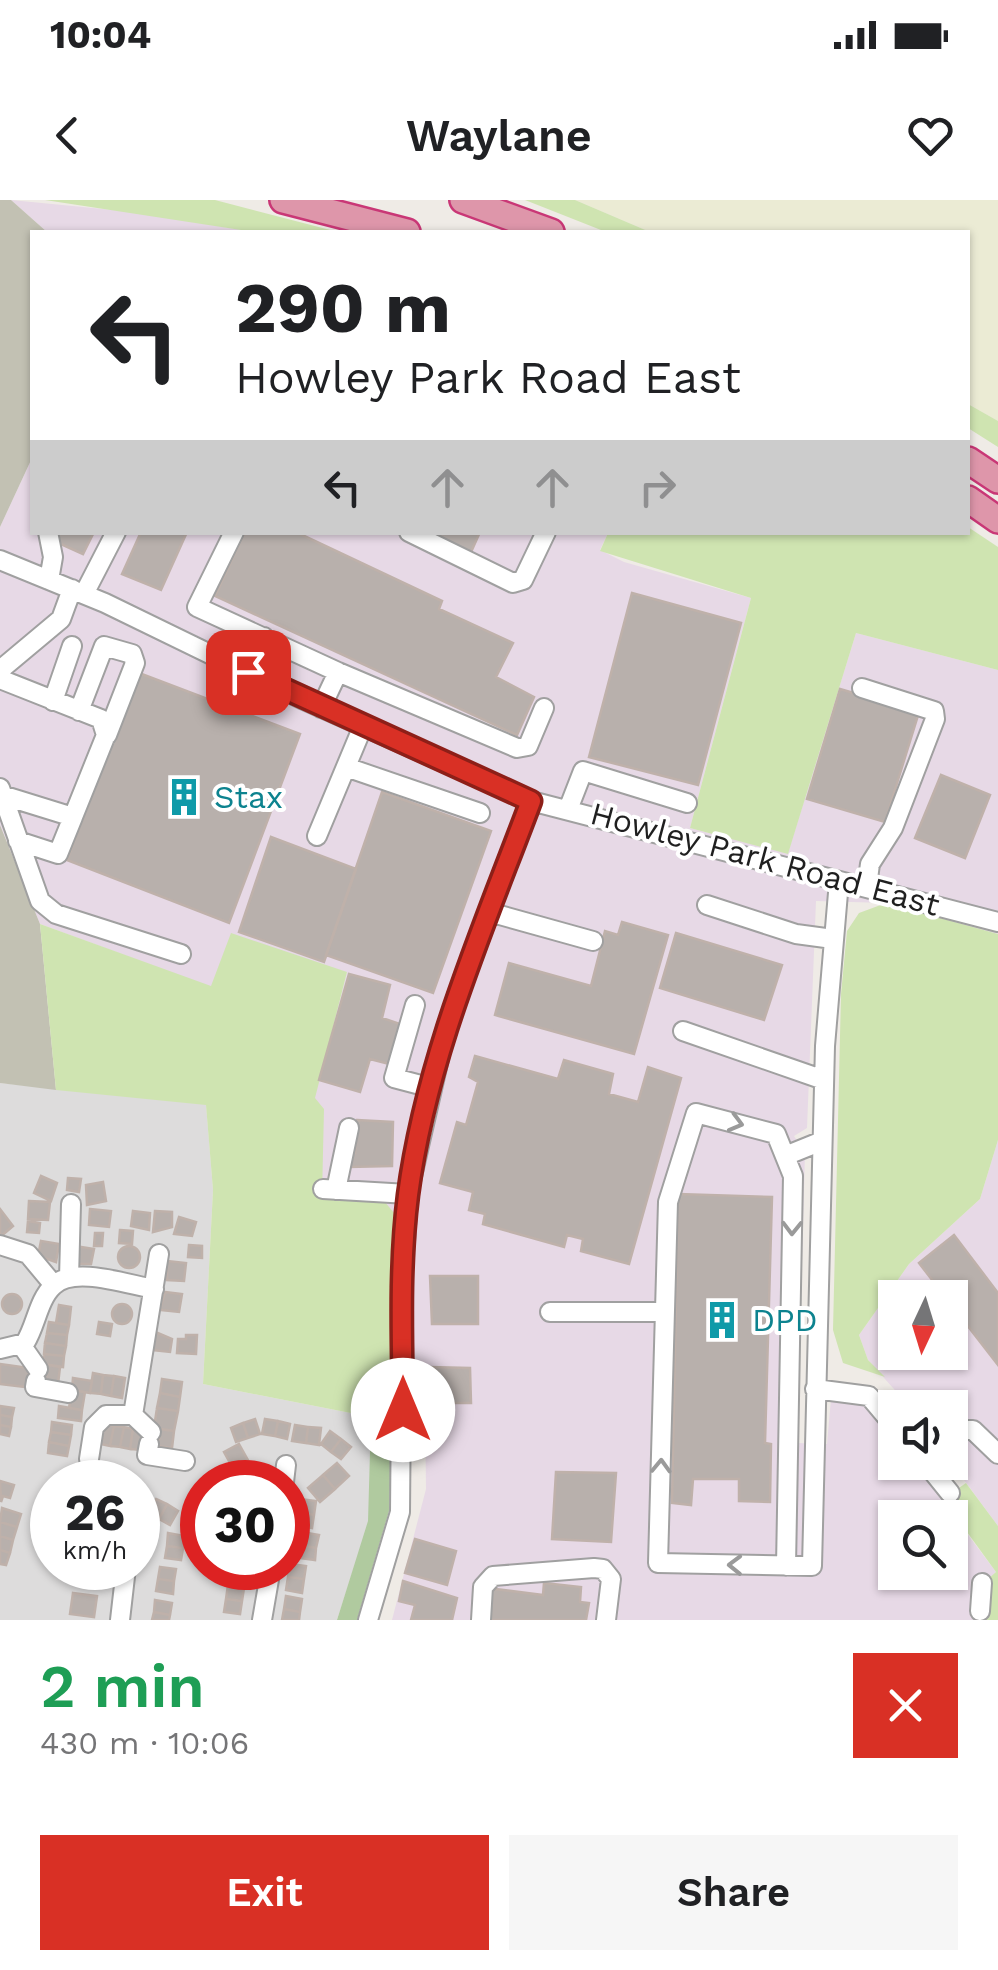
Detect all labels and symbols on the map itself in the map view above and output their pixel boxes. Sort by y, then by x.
pin [206,630,291,715]
building icon: Stax [163,776,205,818]
place label: Stax [214,778,283,816]
street label: Howley Park Road East [586,794,944,924]
one-way arrow [727,1112,744,1133]
one-way arrow [781,1220,803,1236]
north arrow [878,1280,968,1370]
building icon: DPD [701,1299,743,1341]
place label: DPD [752,1301,818,1339]
position arrow [351,1358,455,1462]
one-way arrow [650,1457,671,1473]
speed limit sign: 30 [180,1460,310,1590]
one-way arrow [727,1554,742,1576]

